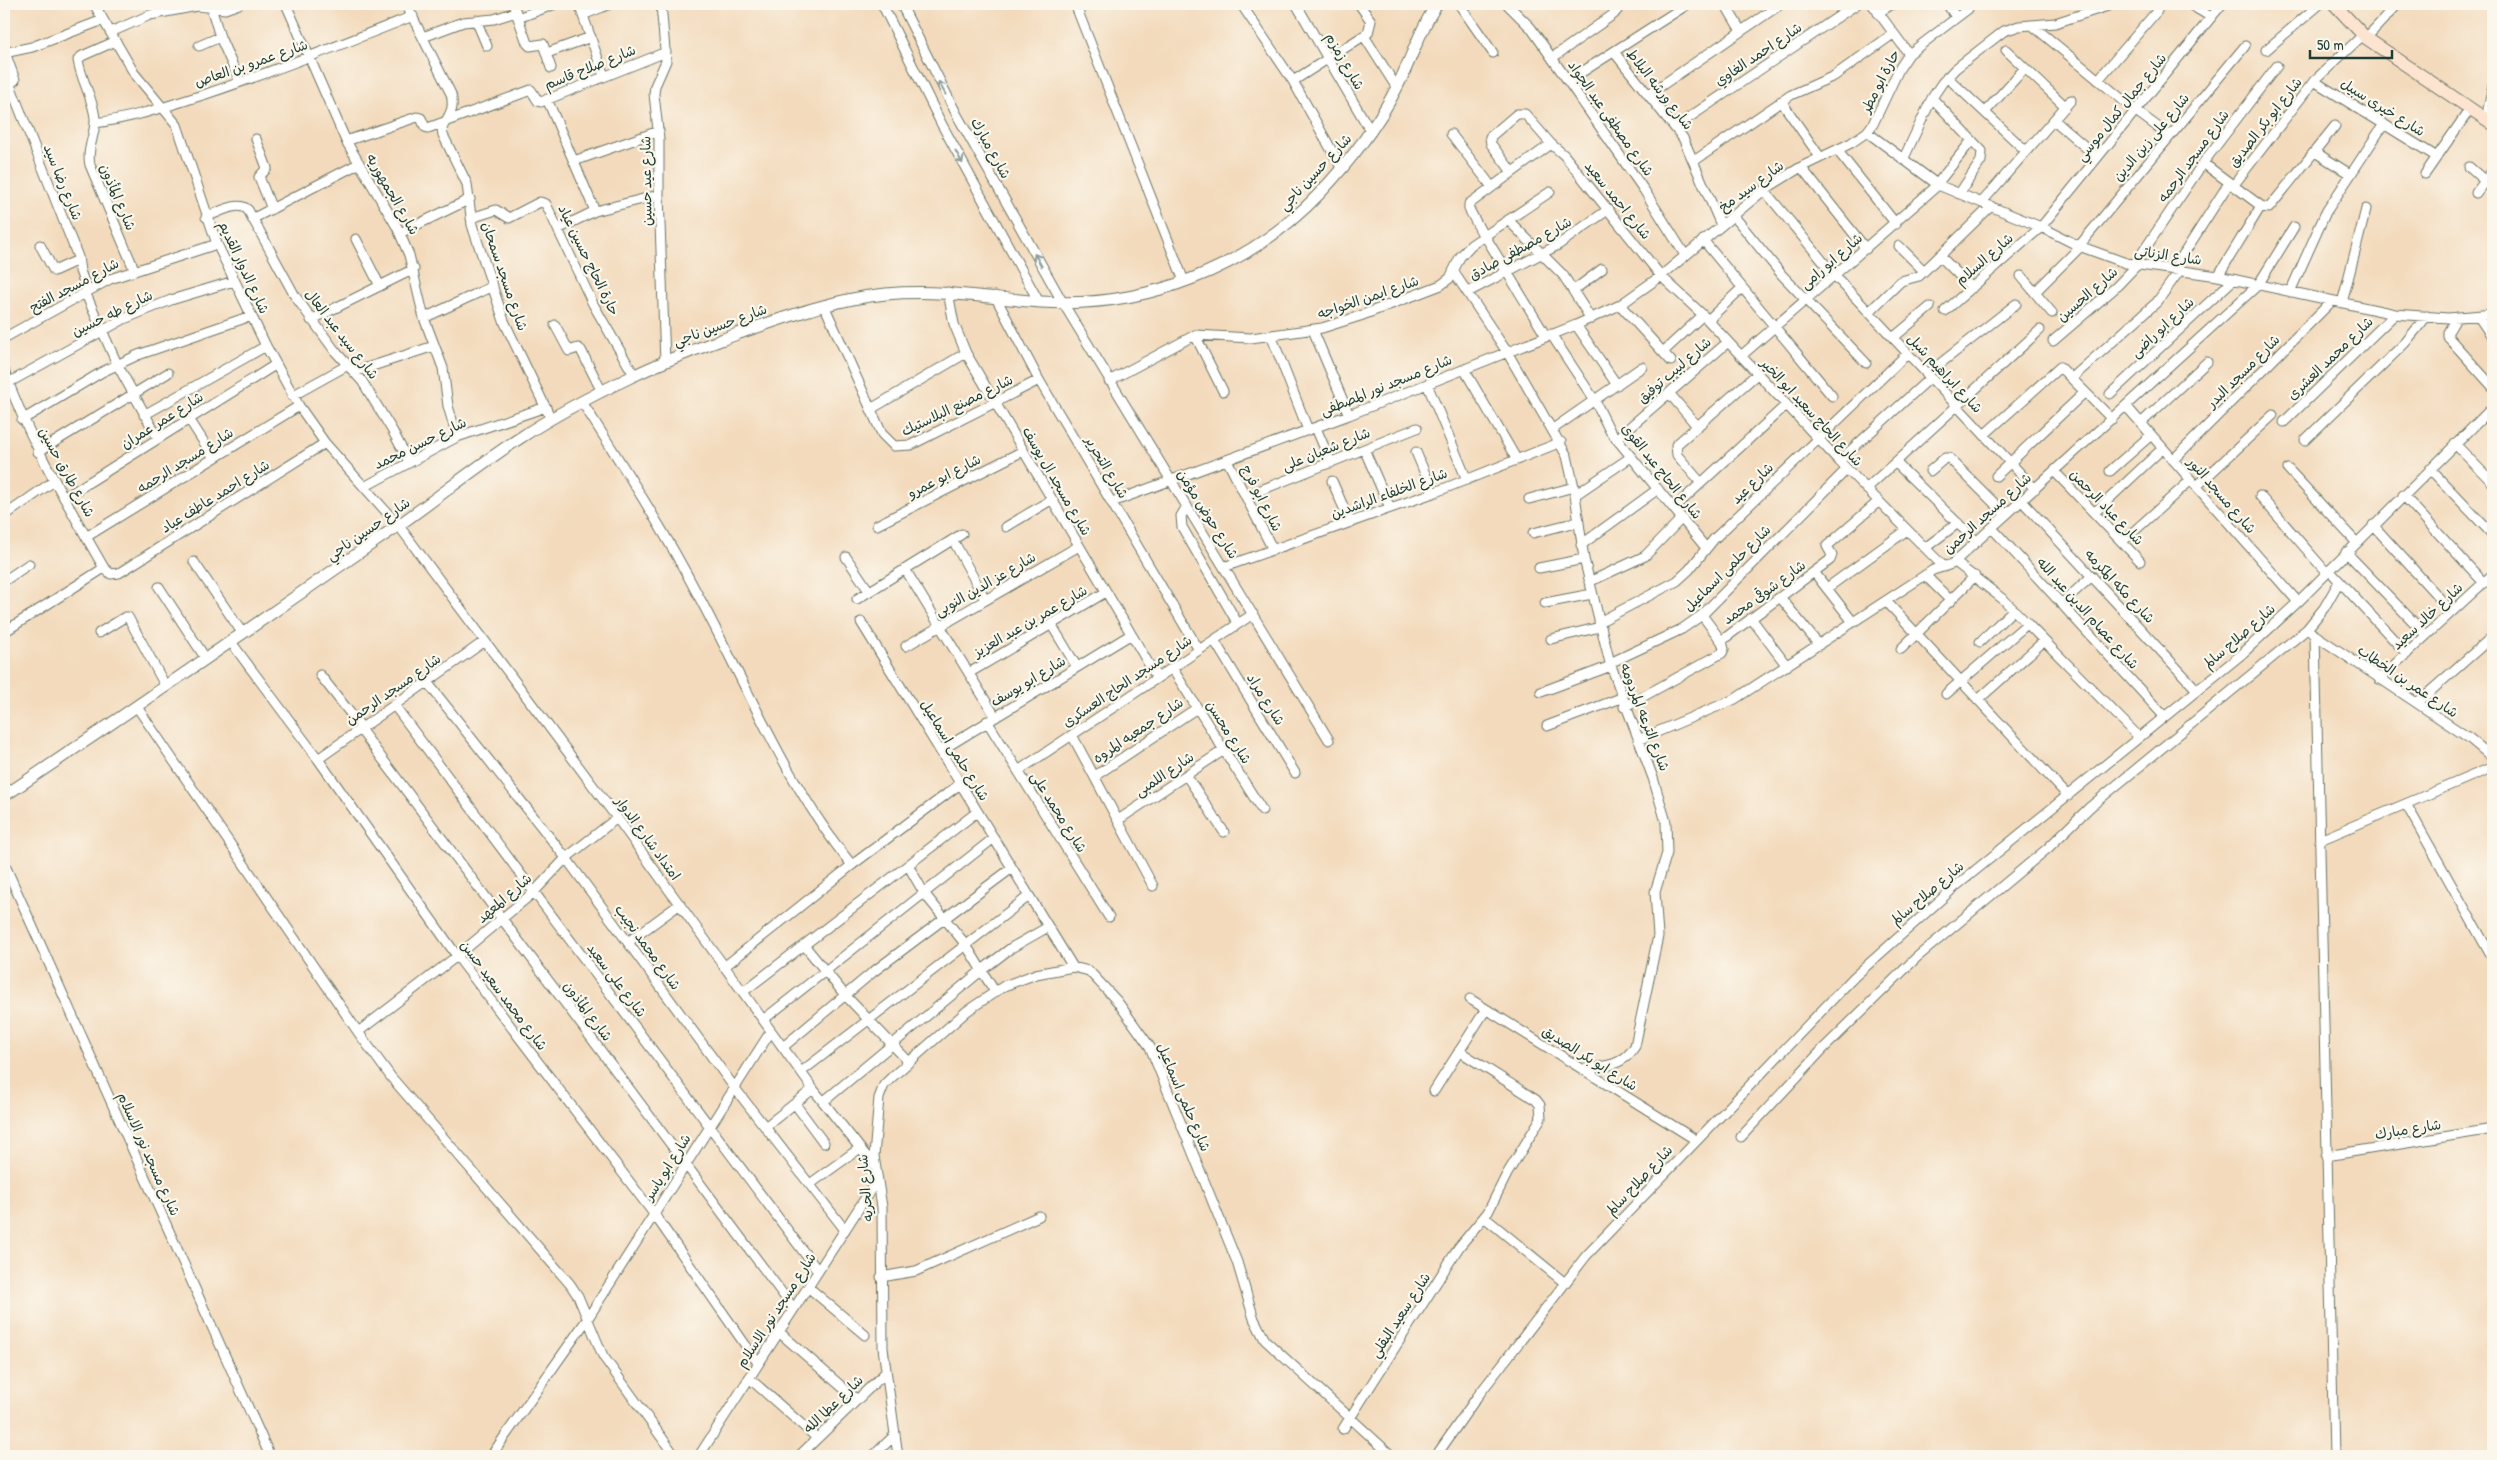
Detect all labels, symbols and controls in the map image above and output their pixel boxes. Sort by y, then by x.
street label: شارع احمد الغاوي [1710,17,1806,92]
scale bar [2310,28,2392,60]
street label: شارع زمزم [1320,29,1369,94]
street label: شارع عمرو بن العاص [192,34,310,92]
text: 50 m [2317,34,2344,55]
street label: شارع صلاح قاسم [541,40,639,95]
street label: شارع ورشه البلاط [1622,44,1698,134]
street label: حارة ابو مطر [1855,46,1904,116]
street label: شارع جمال كمال موسي [2071,49,2173,167]
street label: شارع مصطفى عبد الجواد [1563,56,1659,180]
street label: شارع ابو بكر الصديق [2223,73,2307,171]
street label: شارع خيرى سبيل [2337,73,2429,141]
one-way arrow [937,80,947,95]
street label: شارع على زين الدين [2108,89,2194,185]
street label: شارع مسجد الرحمه [2152,105,2234,207]
street label: شارع مبارك [966,114,1016,182]
street label: شارع حسين ناجي [1274,129,1358,217]
street label: شارع عيد حسين [635,136,657,226]
street label: شارع رضا سيد [39,141,87,223]
one-way arrow [954,149,964,164]
street label: شارع الجمهوريه [362,150,424,238]
street label: شارع سيد مخ [1714,156,1788,216]
street label: شارع احمد سعيد [1580,157,1656,243]
street label: شارع المأذون [95,161,141,233]
street label: حارة الحاج حسين عياد [553,201,625,319]
street label: شارع مصطفى صادق [1465,211,1575,285]
street label: شارع الدوار القديم [213,217,274,317]
street label: شارع مسجد سمحان [477,219,533,333]
street label: شارع ابو رامى [1795,228,1867,294]
street label: شارع السلام [1951,228,2018,291]
street label: شارع الزناتى [2133,240,2203,270]
street label: شارع مسجد الفتح [26,253,122,317]
one-way arrow [1033,254,1043,268]
street label: شارع الحسين [2052,262,2122,326]
street label: شارع ايمن الخواجه [1315,270,1421,324]
street label: شارع طه حسين [68,285,156,341]
street label: شارع سيد عبد العال [300,285,384,383]
street label: شارع ابو راضى [2126,292,2198,362]
street label: شارع حسين ناجي [670,299,771,354]
street label: شارع محمد العشرى [2282,312,2378,404]
street label: شارع ابراهيم شبل [1902,329,1987,418]
street label: شارع مسجد البدر [2201,330,2284,413]
street label: شارع لبيب توفيق [1633,332,1715,408]
street label: شارع مسجد نور المصطفى [1317,349,1455,421]
street label: شارع الحاج سعيد ابو الخير [1756,353,1868,471]
street label: شارع مصنع البلاستيك [898,369,1017,442]
street label: شارع عمر عمران [117,387,207,453]
street label: شارع حسن محمد [370,412,470,474]
street label: شارع الحاج عبد القوى [1617,419,1707,523]
street label: شارع مسجد الرحمه [133,422,237,498]
street label: شارع شعبان على [1279,422,1373,476]
street label: شارع طارق حسين [34,423,100,521]
street label: شارع مسجد ال يوسف [1018,423,1096,539]
street label: شارع التحرير [1080,431,1134,502]
street label: شارع ابو عمرو [903,449,984,504]
street label: شارع مسجد النور [2182,452,2261,538]
street label: شارع احمد عاطف عياد [157,454,273,538]
street label: شارع عيد [1726,458,1778,508]
street label: شارع ابو فرج [1237,461,1287,535]
street label: شارع الخلفاء الراشدين [1328,463,1450,523]
street label: شارع عباد الرحمن [2065,464,2149,550]
street label: شارع حوض مؤمن [1172,465,1244,563]
street label: شارع مسجد الرحمن [1938,468,2036,558]
street label: شارع حسين ناجي [322,493,416,568]
street label: شارع حلمى اسماعيل [1679,520,1775,616]
street label: شارع مكه المكرمه [2080,544,2160,628]
street label: شارع عز الدين النوبى [931,547,1039,621]
street label: شارع عصام الدين عبد الله [2032,553,2144,674]
street label: شارع شوقى محمد [1718,555,1810,629]
street label: شارع خالد سعيد [2387,578,2467,654]
street label: شارع عمر بن عبد العزيز [968,580,1091,662]
street label: شارع صلاح سالم [2198,599,2280,674]
street label: شارع مسجد الحاج العسكرى [1058,630,1196,732]
street label: شارع عمر بن الخطاب [2354,640,2462,722]
street label: شارع مسجد الرحمن [341,649,445,729]
street label: شارع ابو يوسف [987,651,1069,711]
street label: شارع الترعه المردومه [1615,660,1675,774]
street label: شارع مراد [1242,669,1290,729]
street label: شارع جمعيه المروه [1089,692,1187,768]
street label: شارع حلمى اسماعيل [916,695,994,805]
street label: شارع محسن [1202,696,1256,768]
street label: شارع اللمبى [1130,747,1198,801]
street label: شارع محمد على [1026,768,1092,856]
street label: امتداد شارع الدوار [610,791,685,884]
street label: شارع صلاح سالم [1886,856,1969,930]
street label: شارع المعهد [472,868,536,928]
street label: شارع محمد نجيب [610,900,686,994]
street label: شارع محمد سعيد حسن [456,936,552,1054]
street label: شارع على سعيد [583,939,651,1021]
street label: شارع المأذون [559,977,617,1045]
street label: شارع ابو بكر الصديق [1538,1021,1642,1095]
street label: شارع حلمى اسماعيل [1152,1040,1216,1154]
street label: شارع مسجد نور الاسلام [112,1089,185,1219]
street label: شارع مبارك [2373,1114,2443,1144]
street label: شارع ابو ياسر [638,1130,695,1205]
street label: شارع صلاح سالم [1601,1140,1678,1220]
street label: شارع الحريه [852,1153,878,1223]
street label: شارع مسجد نور الاسلام [731,1249,822,1372]
street label: شارع سعيد البقلي [1365,1268,1438,1363]
street label: شارع عطا الله [799,1370,867,1438]

